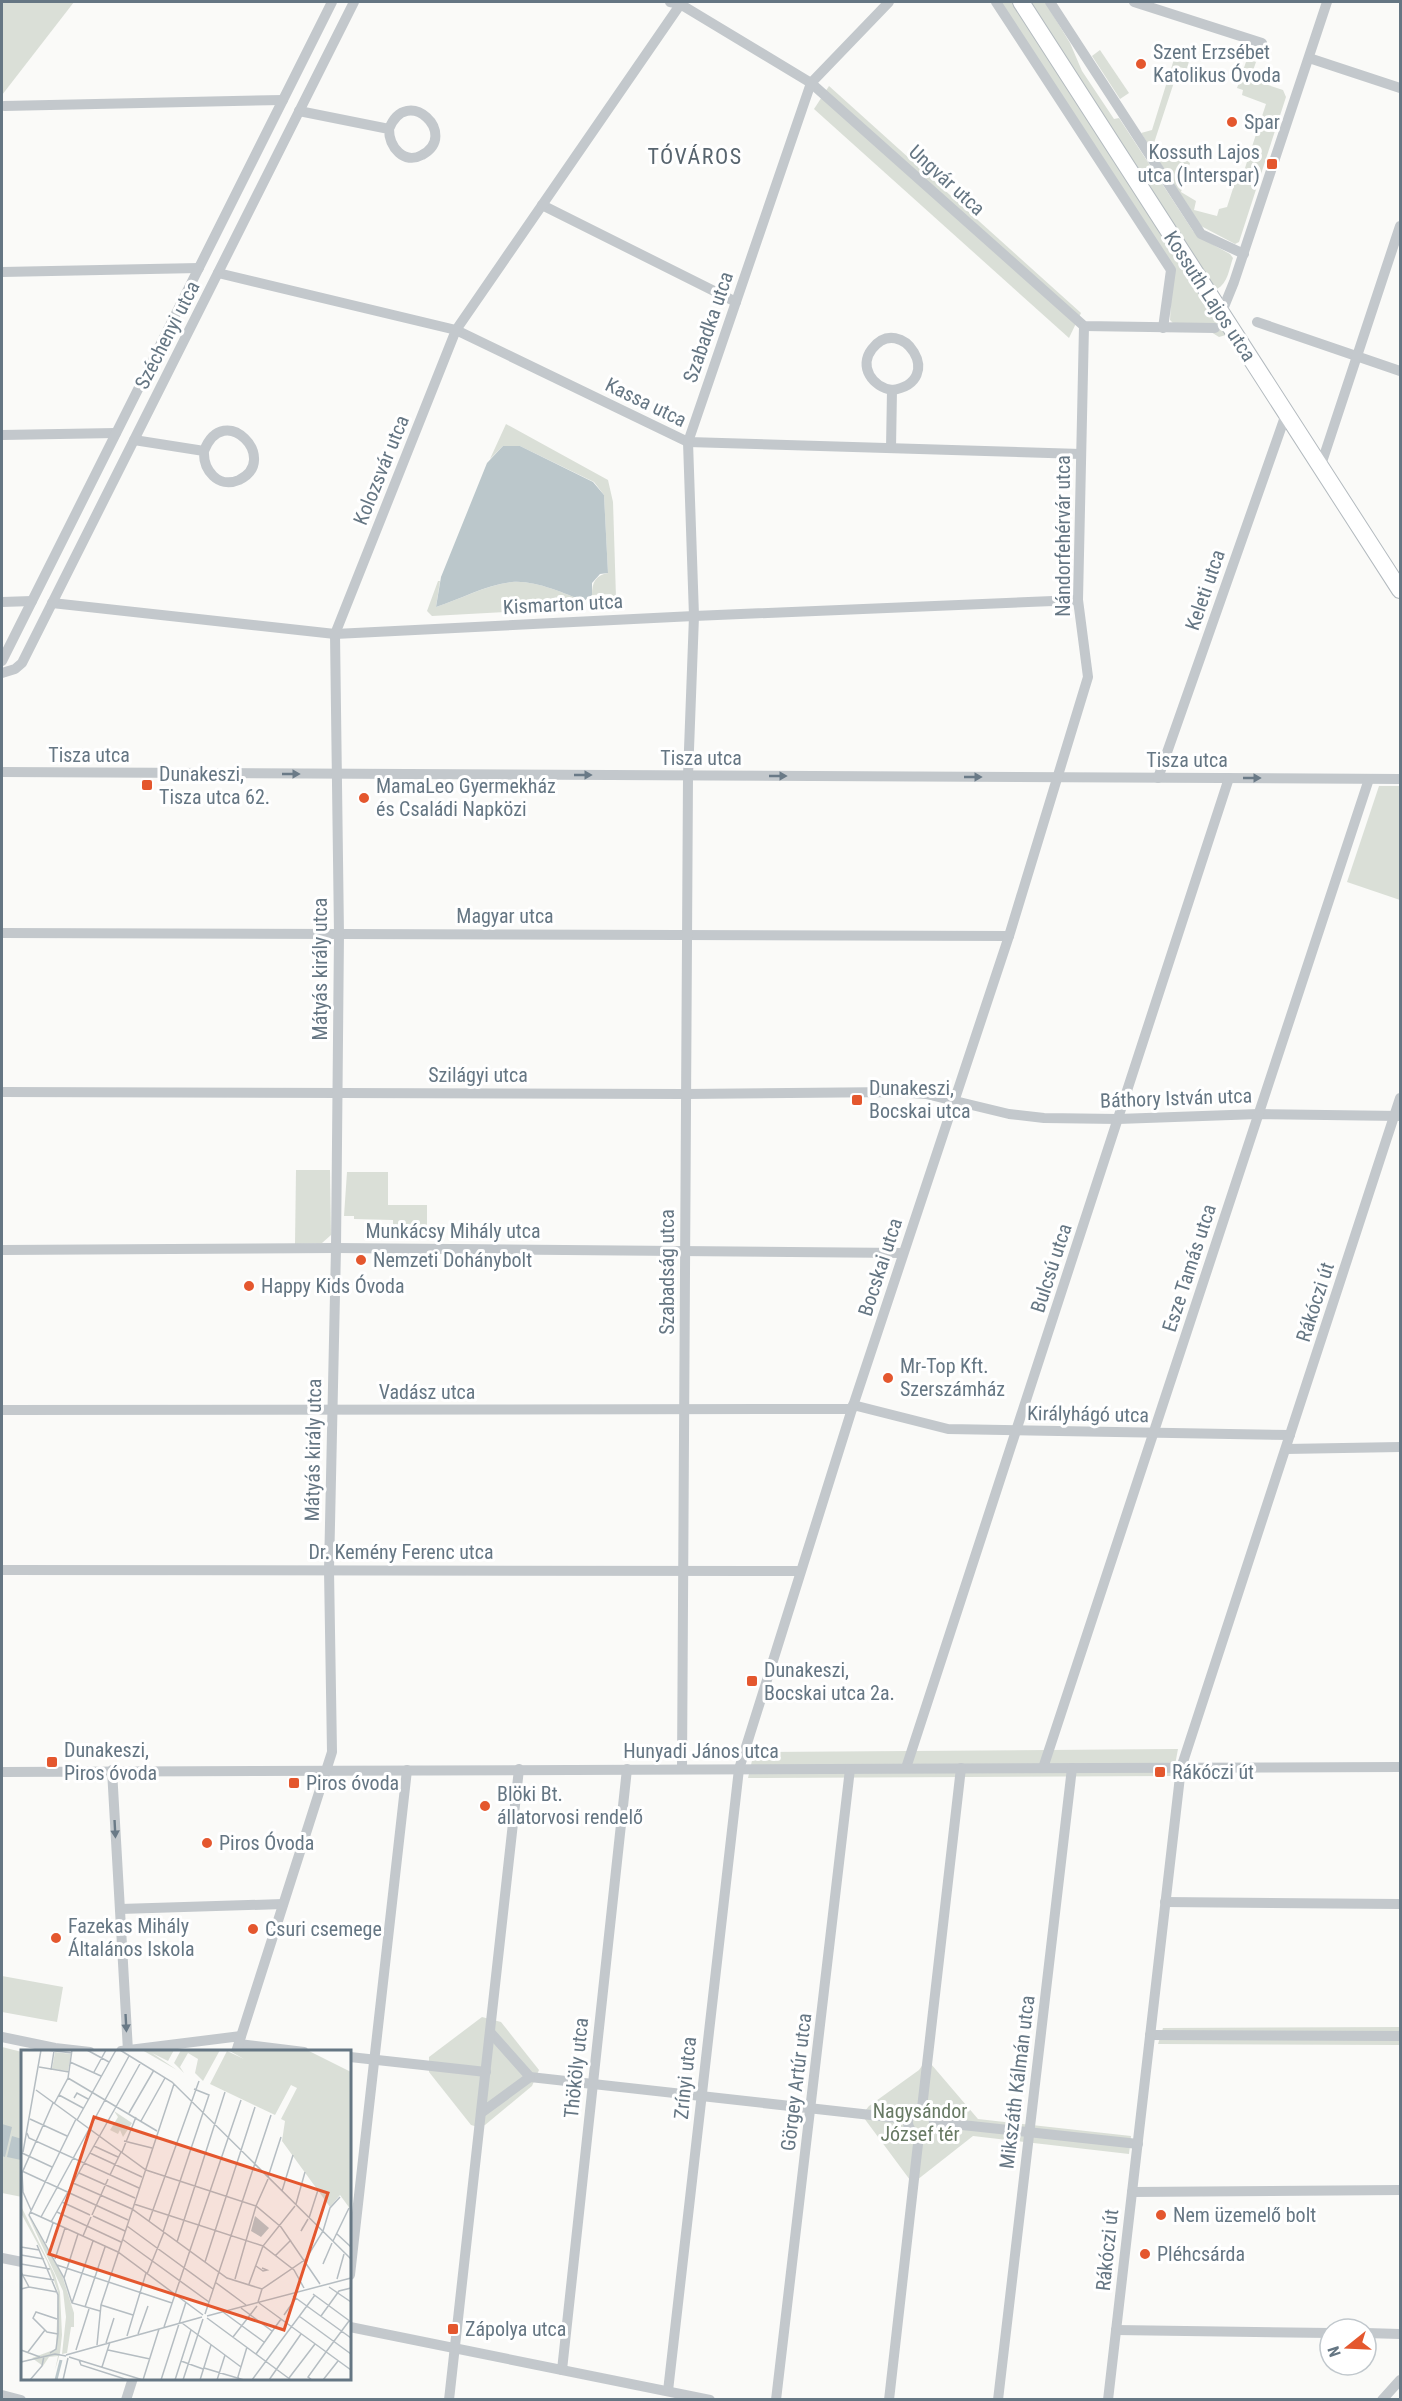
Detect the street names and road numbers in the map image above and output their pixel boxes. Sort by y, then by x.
street label: Ungvár utca [904,140,990,220]
street label: Kossuth Lajos utca [1159,226,1261,366]
street label: Szabadka utca [678,268,738,386]
street label: Széchenyi utca [129,277,205,393]
street label: Kassa utca [602,372,690,432]
street label: Kolozsvár utca [348,412,414,528]
street label: Nándorfehérvár utca [1051,455,1075,617]
street label: Keleti utca [1180,547,1230,633]
street label: Kismarton utca [502,589,624,619]
street label: Tisza utca [48,743,130,767]
street label: Tisza utca [660,746,742,770]
street label: Tisza utca [1146,748,1228,772]
street label: Mátyás király utca [308,898,332,1040]
street label: Magyar utca [456,904,554,928]
street label: Szilágyi utca [428,1063,528,1087]
street label: Báthory István utca [1100,1083,1252,1113]
street label: Esze Tamás utca [1157,1201,1221,1335]
street label: Szabadság utca [655,1209,679,1335]
street label: Bocskai utca [853,1215,907,1319]
street label: Munkácsy Mihály utca [365,1219,541,1243]
street label: Bulcsú utca [1025,1220,1077,1316]
street label: Rákóczi út [1291,1259,1339,1345]
street label: Mátyás király utca [300,1378,326,1522]
street label: Vadász utca [379,1380,475,1404]
street label: Királyhágó utca [1027,1401,1149,1427]
street label: Dr. Kemény Ferenc utca [308,1540,494,1564]
street label: Hunyadi János utca [623,1739,779,1763]
street label: Mikszáth Kálmán utca [994,1994,1040,2170]
street label: Görgey Artúr utca [776,2012,816,2152]
street label: Thököly utca [559,2016,593,2120]
street label: Zrínyi utca [669,2036,701,2120]
street label: Rákóczi út [1091,2208,1123,2292]

